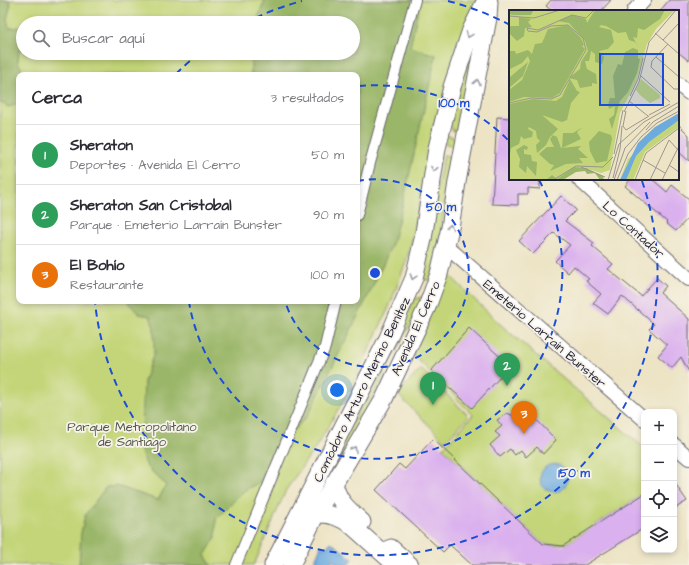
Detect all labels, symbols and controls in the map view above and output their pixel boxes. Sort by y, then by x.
inset map [509,10,679,180]
search box [16,16,360,60]
icon: search [30,27,52,49]
text: Buscar aquí [62,28,144,49]
one-way arrow [466,32,474,39]
one-way arrow [472,78,480,85]
text: Cerca [32,86,82,110]
text: 3 resultados [270,89,344,107]
text: 100 m [439,95,470,112]
text: Sheraton [70,135,133,156]
text: 1 [44,146,46,164]
text: 50 m [311,146,344,164]
text: Deportes · Avenida El Cerro [70,156,240,174]
one-way arrow [430,166,439,172]
text: Sheraton San Cristobal [70,195,231,216]
street label: Lo Contador [598,197,668,262]
text: 50 m [426,199,457,216]
text: 2 [41,206,49,224]
text: 90 m [313,206,344,224]
text: Parque · Emeterio Larraín Bunster [70,216,282,234]
one-way arrow [446,223,454,230]
text: El Bohío [70,255,124,276]
text: 3 [42,266,48,284]
text: 100 m [311,266,344,284]
centre of rings [368,266,382,280]
one-way arrow [409,273,418,280]
street label: Emeterio Larraín Bunster [479,275,610,392]
text: Restaurante [70,276,144,294]
street label: Avenida El Cerro [387,278,445,379]
street label: Comodoro Arturo Merino Benítez [309,293,415,485]
pin: 2 [494,353,520,386]
pin: 1 [420,372,446,405]
your location [327,380,347,400]
pin: 3 [511,401,537,434]
map controls [641,409,677,553]
button: + [641,409,677,445]
park label: Parque Metropolitano de Santiago [67,418,197,452]
button: − [641,445,677,481]
one-way arrow [349,446,356,453]
text: 150 m [558,465,591,482]
button: locate [641,481,677,517]
button: layers [641,517,677,553]

